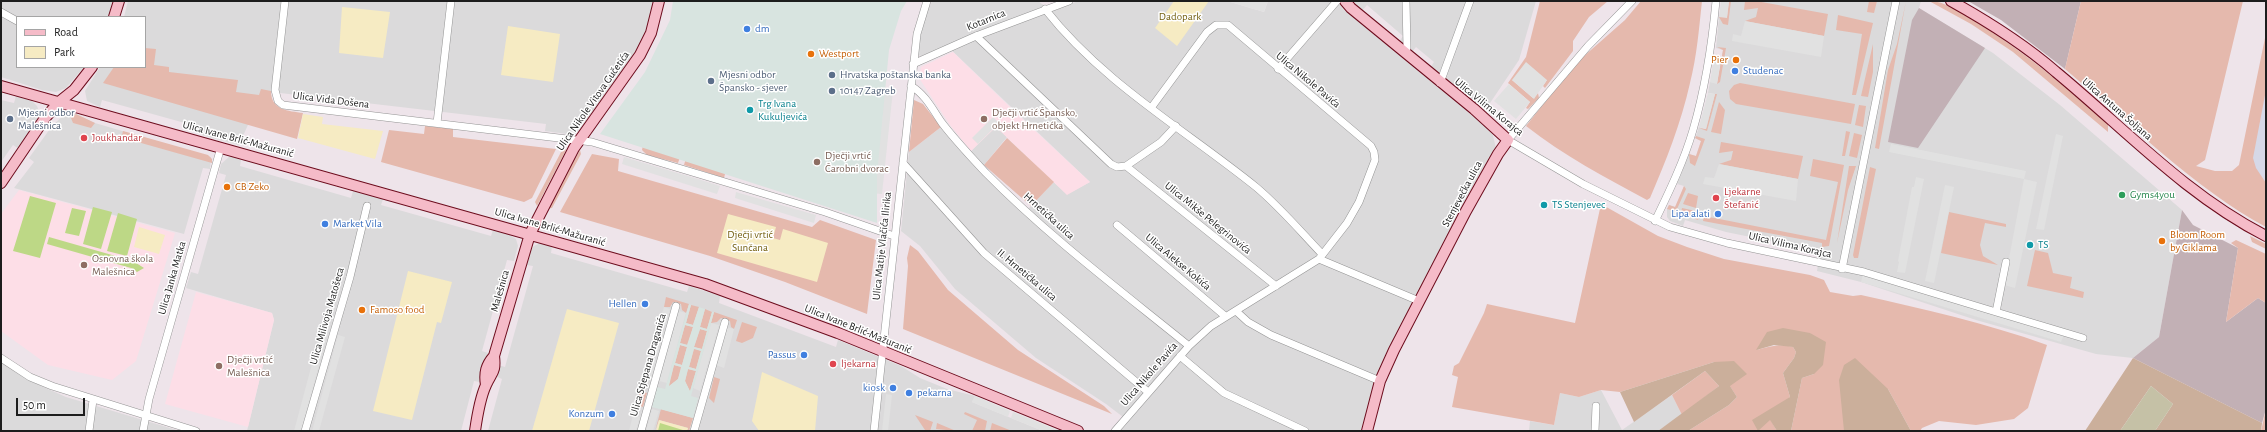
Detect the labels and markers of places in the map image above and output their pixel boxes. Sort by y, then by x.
place label: dm [755,22,769,36]
marker: dm [742,24,752,34]
place label: Westport [819,47,859,61]
marker: Westport [806,49,816,59]
place label: Pier [1711,53,1728,67]
marker: Pier [1731,55,1741,65]
place label: Studenac [1743,64,1783,78]
marker: Studenac [1730,66,1740,76]
place label: Mjesni odbor Špansko - sjever [719,68,787,94]
place label: Hrvatska poštanska banka [840,68,951,82]
marker: Hrvatska poštanska banka [827,70,837,80]
marker: Mjesni odbor Špansko - sjever [706,76,716,86]
place label: 10147 Zagreb [840,84,896,98]
marker: 10147 Zagreb [827,86,837,96]
place label: Trg Ivana Kukuljevića [758,97,807,123]
marker: Trg Ivana Kukuljevića [745,105,755,115]
place label: Mjesni odbor Malešnica [18,106,74,132]
place label: Dječji vrtić Špansko, objekt Hrnetićka [992,106,1077,132]
marker: Mjesni odbor Malešnica [5,114,15,124]
marker: Dječji vrtić Špansko, objekt Hrnetićka [979,114,989,124]
place label: Joukhandar [92,131,142,145]
marker: Joukhandar [79,133,89,143]
place label: Dječji vrtić Čarobni dvorac [825,149,889,175]
marker: Dječji vrtić Čarobni dvorac [812,157,822,167]
place label: CB Zeko [235,180,269,194]
marker: CB Zeko [222,182,232,192]
place label: Ljekarne Štefanić [1724,185,1761,211]
place label: Gyms4you [2130,188,2175,202]
marker: Gyms4you [2117,190,2127,200]
marker: Ljekarne Štefanić [1711,193,1721,203]
place label: TS Stenjevec [1552,198,1605,212]
marker: TS Stenjevec [1539,200,1549,210]
place label: Lipa alati [1671,207,1710,221]
marker: Lipa alati [1713,209,1723,219]
place label: Market Vila [333,217,382,231]
marker: Market Vila [320,219,330,229]
place label: Bloom Room by Ciklama [2170,228,2225,254]
marker: Bloom Room by Ciklama [2157,236,2167,246]
place label: TS [2038,238,2048,252]
marker: TS [2025,240,2035,250]
place label: Osnovna škola Malešnica [92,252,153,278]
marker: Osnovna škola Malešnica [79,260,89,270]
place label: Hellen [608,297,637,311]
marker: Hellen [640,299,650,309]
place label: Famoso food [370,303,425,317]
marker: Famoso food [357,305,367,315]
place label: Passus [768,348,796,362]
marker: Passus [799,350,809,360]
place label: Dječji vrtić Malešnica [227,353,273,379]
place label: ljekarna [841,357,876,371]
marker: ljekarna [828,359,838,369]
marker: Dječji vrtić Malešnica [214,361,224,371]
place label: kiosk [863,381,885,395]
marker: kiosk [888,383,898,393]
place label: pekarna [917,386,952,400]
marker: pekarna [904,388,914,398]
place label: Konzum [568,407,604,421]
marker: Konzum [607,409,617,419]

